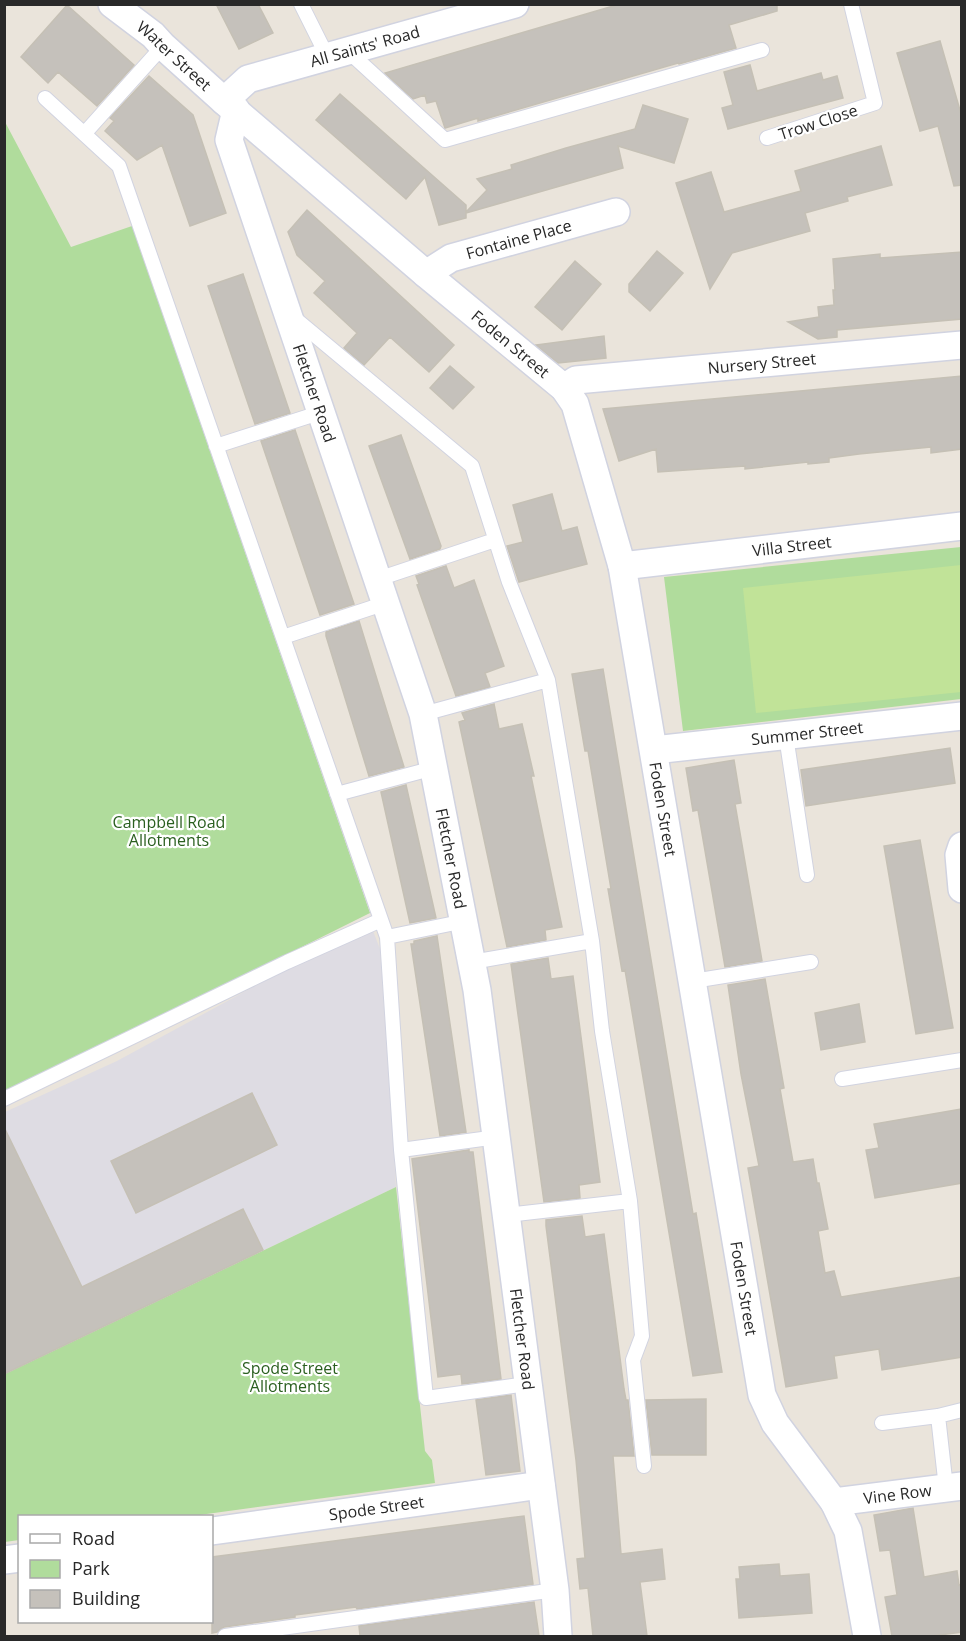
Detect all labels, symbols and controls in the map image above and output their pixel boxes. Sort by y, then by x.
street label: Water Street [133,16,216,96]
street label: All Saints' Road [308,20,422,72]
street label: Trow Close [776,99,860,145]
street label: Fontaine Place [464,214,574,264]
street label: Foden Street [467,305,555,383]
street label: Fletcher Road [288,341,341,445]
street label: Nursery Street [707,347,817,379]
street label: Villa Street [751,530,833,562]
street label: Summer Street [750,716,865,750]
street label: Foden Street [644,760,682,858]
street label: Fletcher Road [431,806,472,911]
park label: Campbell Road Allotments [113,811,225,851]
street label: Foden Street [725,1239,763,1337]
street label: Fletcher Road [505,1287,540,1391]
park label: Spode Street Allotments [242,1357,338,1397]
street label: Vine Row [862,1479,933,1509]
street label: Spode Street [327,1490,426,1526]
legend [18,1515,213,1623]
text: Road [72,1526,115,1550]
text: Park [72,1556,110,1580]
text: Building [72,1586,140,1610]

